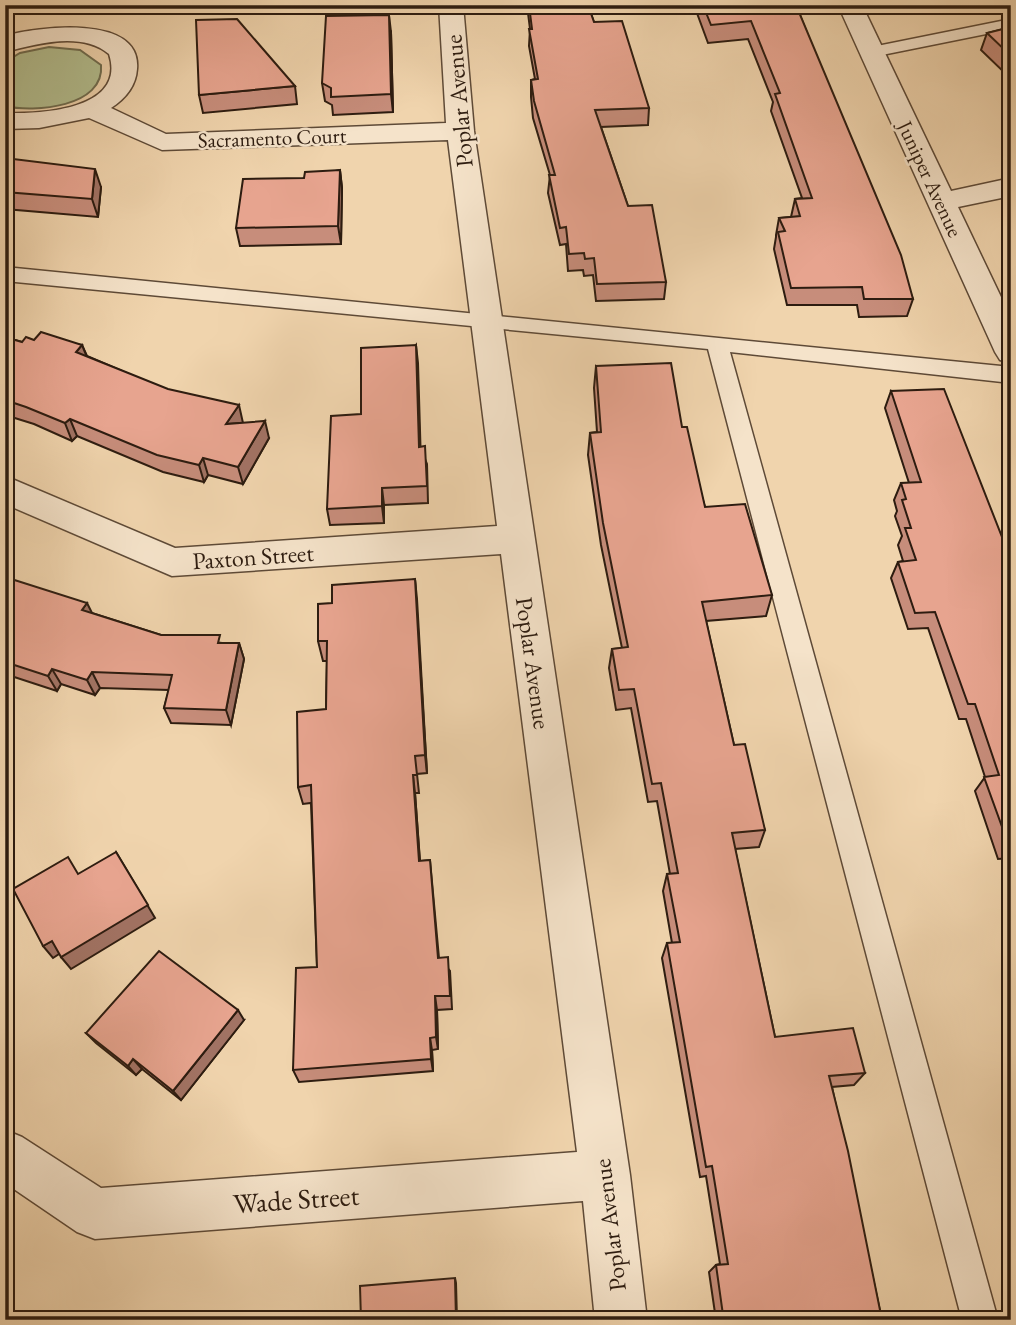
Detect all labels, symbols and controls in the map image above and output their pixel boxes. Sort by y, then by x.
street label: Poplar Avenue [437,33,480,169]
street label: Juniper Avenue [891,115,969,241]
street label: Sacramento Court [197,121,347,154]
street label: Paxton Street [191,537,315,576]
street label: Poplar Avenue [509,595,558,731]
street label: Poplar Avenue [586,1157,633,1293]
street label: Wade Street [232,1177,360,1221]

